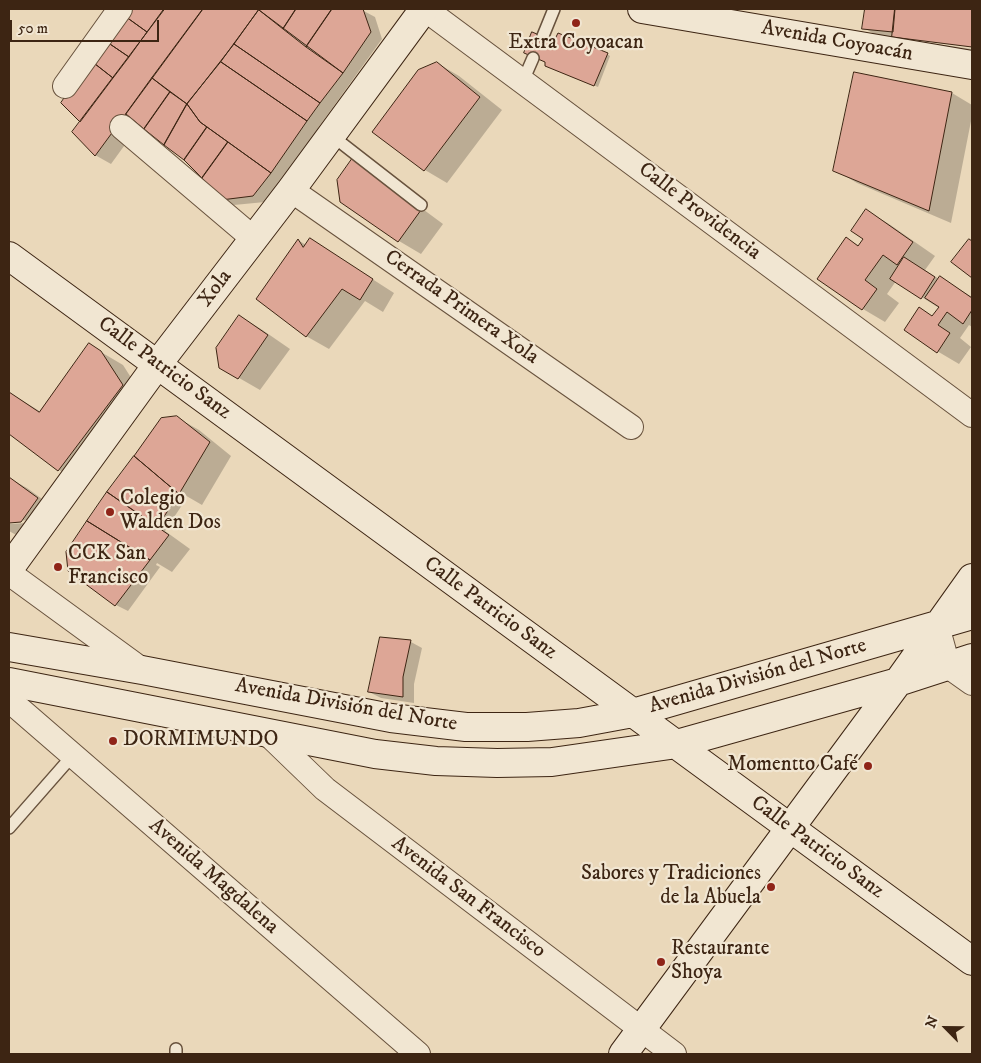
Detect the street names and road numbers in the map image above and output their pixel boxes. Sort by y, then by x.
street label: Avenida Coyoacán [759,16,915,68]
street label: Calle Providencia [633,158,765,266]
street label: Cerrada Primera Xola [379,245,543,371]
street label: Xola [194,265,238,313]
street label: Calle Patricio Sanz [92,312,236,426]
street label: Calle Patricio Sanz [418,552,562,666]
street label: Avenida División del Norte [646,634,870,720]
street label: Avenida División del Norte [233,674,459,738]
street label: Calle Patricio Sanz [745,791,889,905]
street label: Avenida Magdalena [143,814,283,940]
street label: Avenida San Francisco [386,832,550,964]

